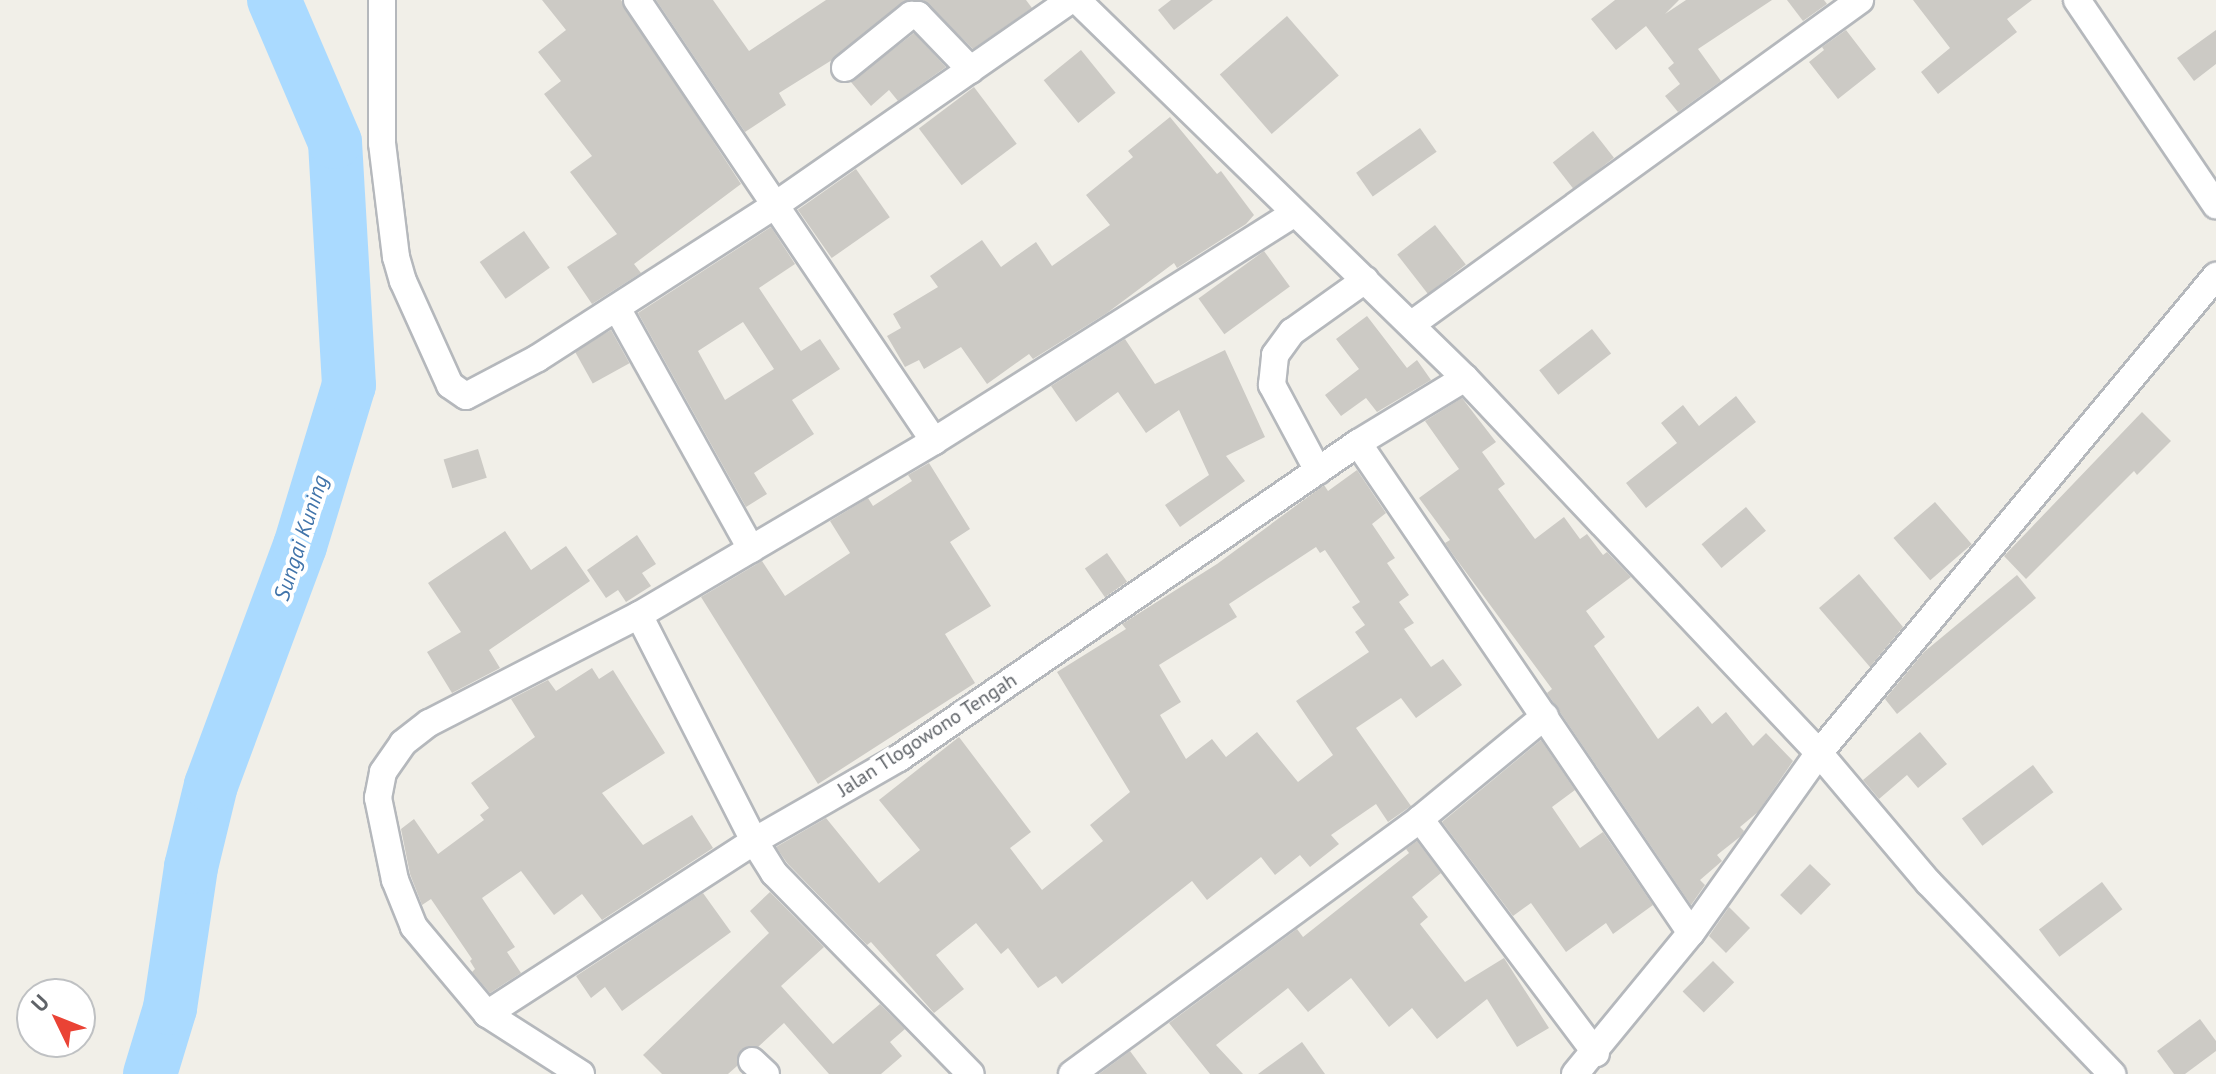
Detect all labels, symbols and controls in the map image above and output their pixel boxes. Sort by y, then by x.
water label: Sungai Kuning [268,472,334,604]
street label: Jalan Tlogowono Tengah [832,668,1022,802]
north arrow [16,978,96,1058]
text: U [25,988,55,1018]

